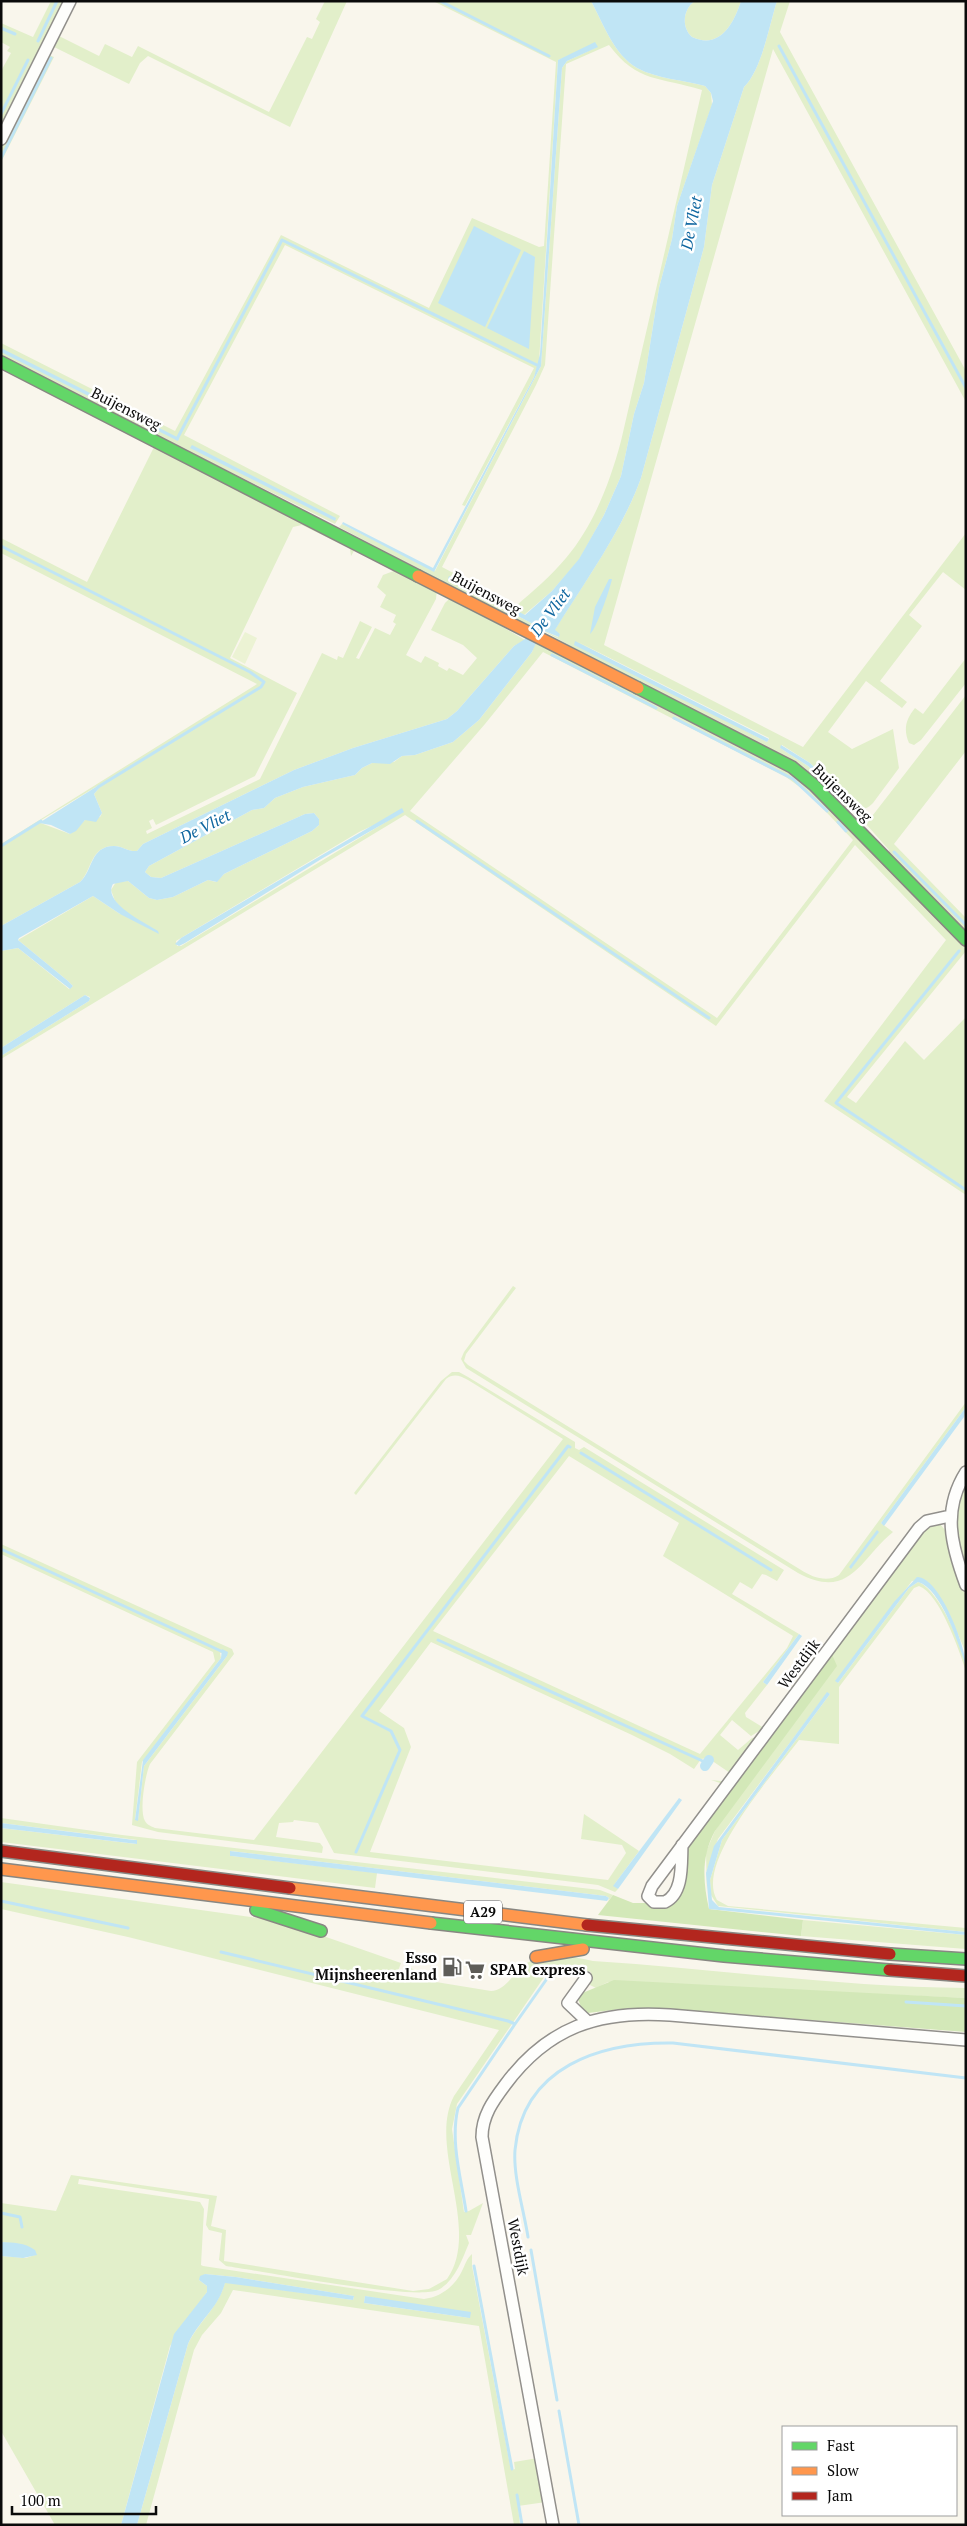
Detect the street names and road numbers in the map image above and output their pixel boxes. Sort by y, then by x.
street label: Buijensweg [88,382,166,435]
street label: Buijensweg [448,565,526,619]
street label: Buijensweg [808,759,878,827]
street label: Westdijk [773,1634,824,1692]
road number: A29 [464,1900,502,1924]
street label: Westdijk [504,2217,534,2277]

